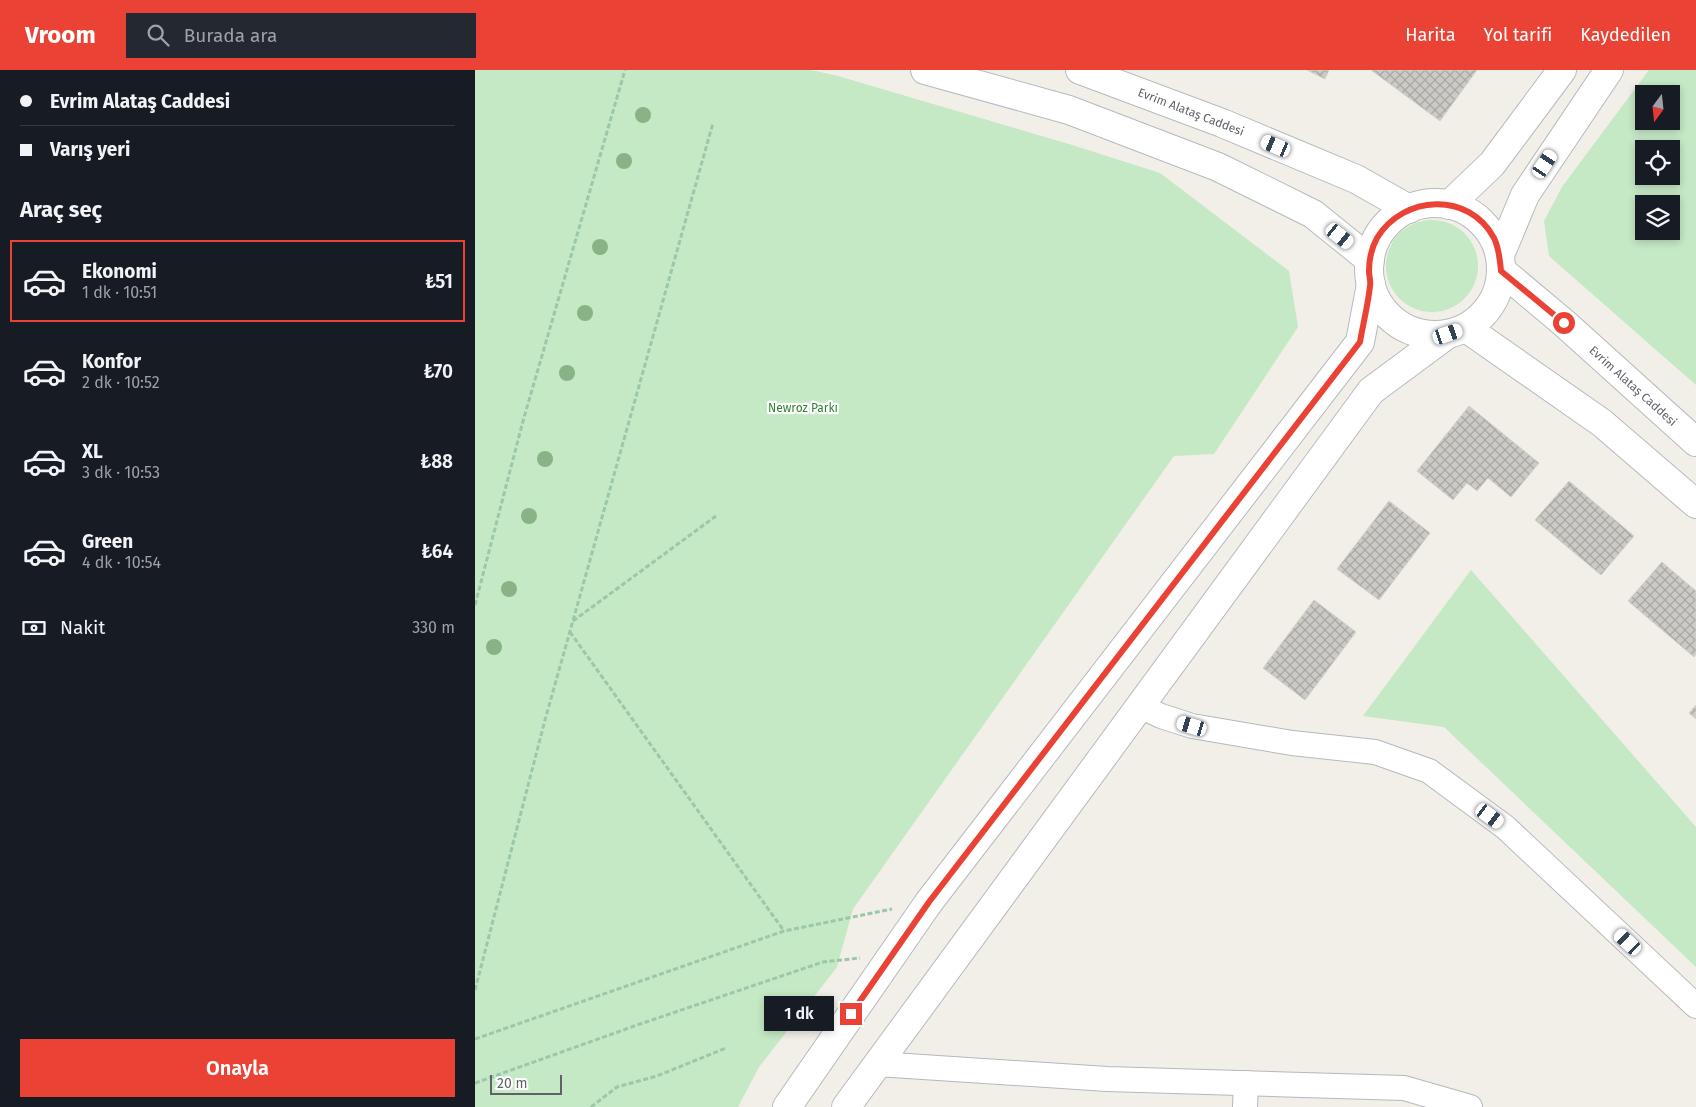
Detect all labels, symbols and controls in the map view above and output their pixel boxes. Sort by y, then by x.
search box [126,13,476,58]
text: Vroom [25,21,96,49]
icon: search [144,21,172,49]
text: Burada ara [184,24,277,47]
text: Harita [1405,24,1456,46]
text: Yol tarifi [1484,24,1552,46]
text: Kaydedilen [1580,24,1671,46]
street label: Evrim Alataş Caddesi [1136,85,1246,139]
north arrow [1635,85,1680,130]
map controls [1635,85,1680,240]
text: Evrim Alataş Caddesi [50,90,230,113]
car [1259,133,1292,159]
text: Varış yeri [50,138,130,161]
button: locate [1635,140,1680,185]
car [1530,147,1559,181]
button: layers [1635,195,1680,240]
text: Araç seç [20,196,102,223]
car [1323,221,1356,251]
icon: car [22,259,67,304]
text: Ekonomi [82,260,157,283]
text: ₺51 [425,270,453,293]
text: 1 dk · 10:51 [82,283,157,302]
route start [1553,312,1575,334]
car [1431,322,1464,346]
street label: Evrim Alataş Caddesi [1586,343,1680,429]
icon: car [22,349,67,394]
text: Konfor [82,350,141,373]
text: ₺70 [424,360,453,383]
text: 2 dk · 10:52 [82,373,160,392]
park label: Newroz Parkı [768,401,838,415]
icon: car [22,439,67,484]
text: XL [82,440,103,463]
text: ₺88 [420,450,453,473]
text: 3 dk · 10:53 [82,463,160,482]
icon: car [22,529,67,574]
text: Green [82,530,133,553]
text: ₺64 [421,540,453,563]
text: 4 dk · 10:54 [82,553,161,572]
icon: cash [20,614,48,642]
text: Nakit [60,616,105,639]
text: 330 m [412,618,455,637]
car [1175,714,1208,738]
car [1473,801,1506,831]
car [1611,926,1644,958]
callout: 1 dk [763,996,833,1032]
route end [840,1003,862,1025]
text: 1 dk [784,1004,814,1023]
button: Onayla [20,1039,455,1097]
scale bar [490,1072,563,1095]
text: 20 m [497,1075,527,1092]

